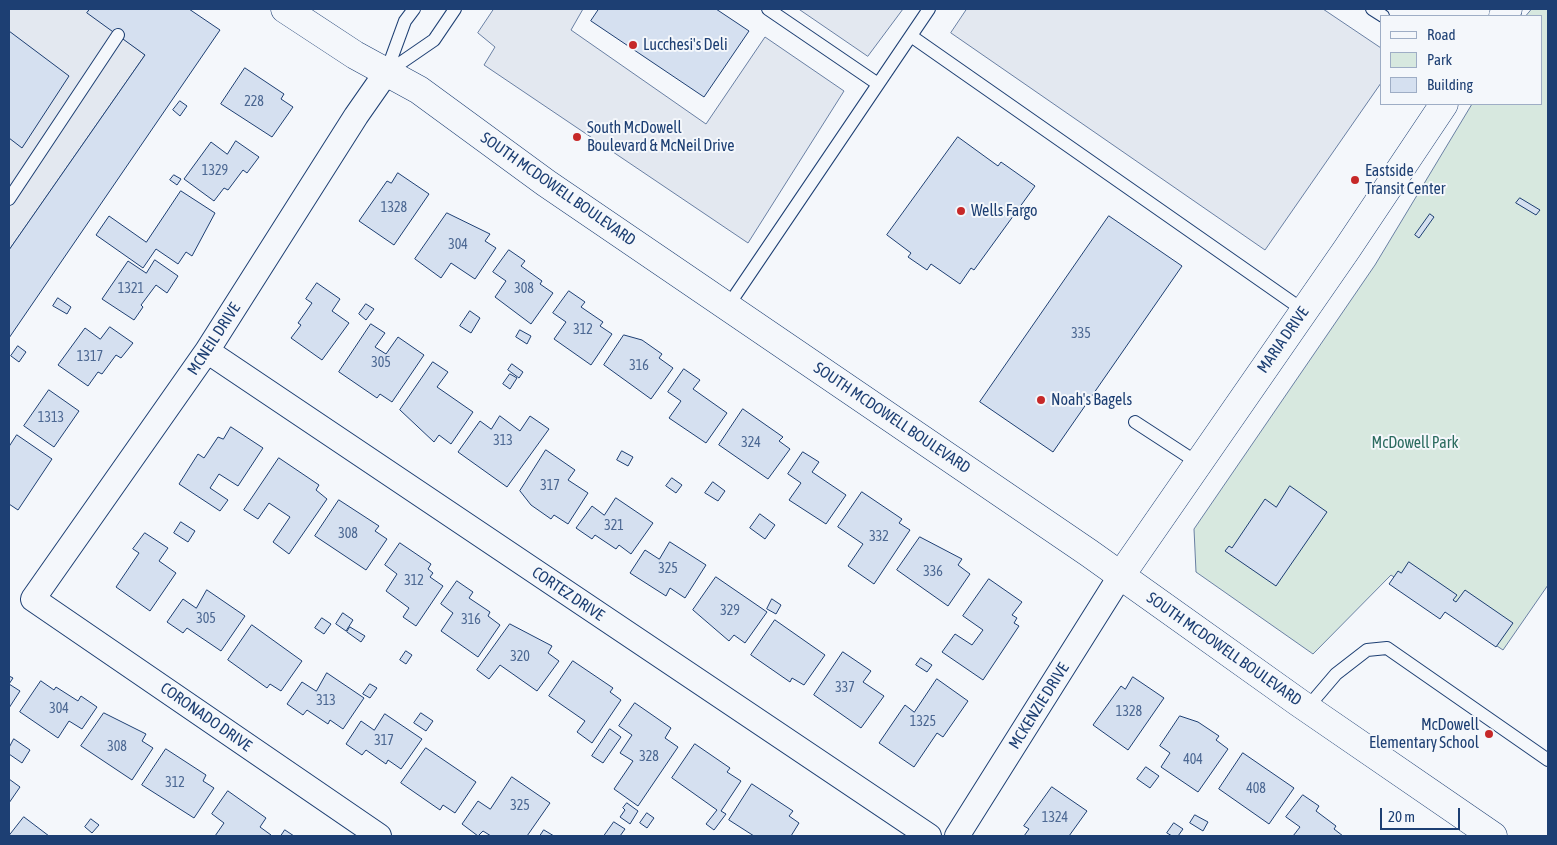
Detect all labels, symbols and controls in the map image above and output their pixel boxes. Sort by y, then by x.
legend [1380,15,1542,105]
text: Road [1427,26,1456,43]
place label: Lucchesi's Deli [643,35,728,55]
marker: Lucchesi's Deli [627,39,639,51]
text: Park [1427,51,1452,68]
text: Building [1427,76,1473,93]
house number: 228 [244,94,264,110]
place label: South McDowell Boulevard & McNeil Drive [587,118,734,156]
street label: SOUTH MCDOWELL BOULEVARD [477,128,639,250]
marker: South McDowell Boulevard & McNeil Drive [571,131,583,143]
place label: Eastside Transit Center [1365,161,1445,199]
house number: 1329 [202,163,228,179]
marker: Eastside Transit Center [1349,174,1361,186]
house number: 1328 [381,200,407,216]
place label: Wells Fargo [971,201,1038,221]
marker: Wells Fargo [955,205,967,217]
house number: 304 [448,237,468,253]
house number: 1321 [118,281,144,297]
house number: 308 [514,281,534,297]
street label: MCNEIL DRIVE [184,299,244,379]
street label: MARIA DRIVE [1253,303,1313,377]
house number: 312 [573,322,593,338]
house number: 335 [1071,326,1091,342]
house number: 1317 [77,349,103,365]
house number: 305 [371,355,391,371]
house number: 316 [629,358,649,374]
street label: SOUTH MCDOWELL BOULEVARD [810,358,974,478]
place label: Noah's Bagels [1051,390,1132,410]
marker: Noah's Bagels [1035,394,1047,406]
house number: 1313 [38,410,64,426]
house number: 313 [493,433,513,449]
park label: McDowell Park [1371,433,1459,453]
house number: 324 [741,435,761,451]
house number: 317 [540,478,560,494]
house number: 321 [604,518,624,534]
house number: 308 [338,526,358,542]
house number: 332 [869,529,889,545]
house number: 325 [658,561,678,577]
street label: CORTEZ DRIVE [528,563,608,625]
house number: 336 [923,564,943,580]
house number: 312 [404,573,424,589]
street label: SOUTH MCDOWELL BOULEVARD [1143,588,1305,710]
house number: 329 [720,603,740,619]
house number: 305 [196,611,216,627]
house number: 316 [461,612,481,628]
house number: 320 [510,649,530,665]
street label: MCKENZIE DRIVE [1005,659,1073,753]
street label: CORONADO DRIVE [157,678,255,756]
house number: 337 [835,680,855,696]
house number: 313 [316,693,336,709]
house number: 304 [49,701,69,717]
house number: 1328 [1116,704,1142,720]
house number: 1325 [910,714,936,730]
place label: McDowell Elementary School [1369,715,1479,753]
marker: McDowell Elementary School [1483,728,1495,740]
house number: 317 [374,733,394,749]
house number: 308 [107,739,127,755]
house number: 328 [639,749,659,765]
house number: 404 [1183,752,1203,768]
house number: 312 [165,775,185,791]
house number: 408 [1246,781,1266,797]
house number: 325 [510,798,530,814]
scale bar [1382,798,1462,830]
text: 20 m [1388,808,1415,825]
house number: 1324 [1042,810,1068,826]

